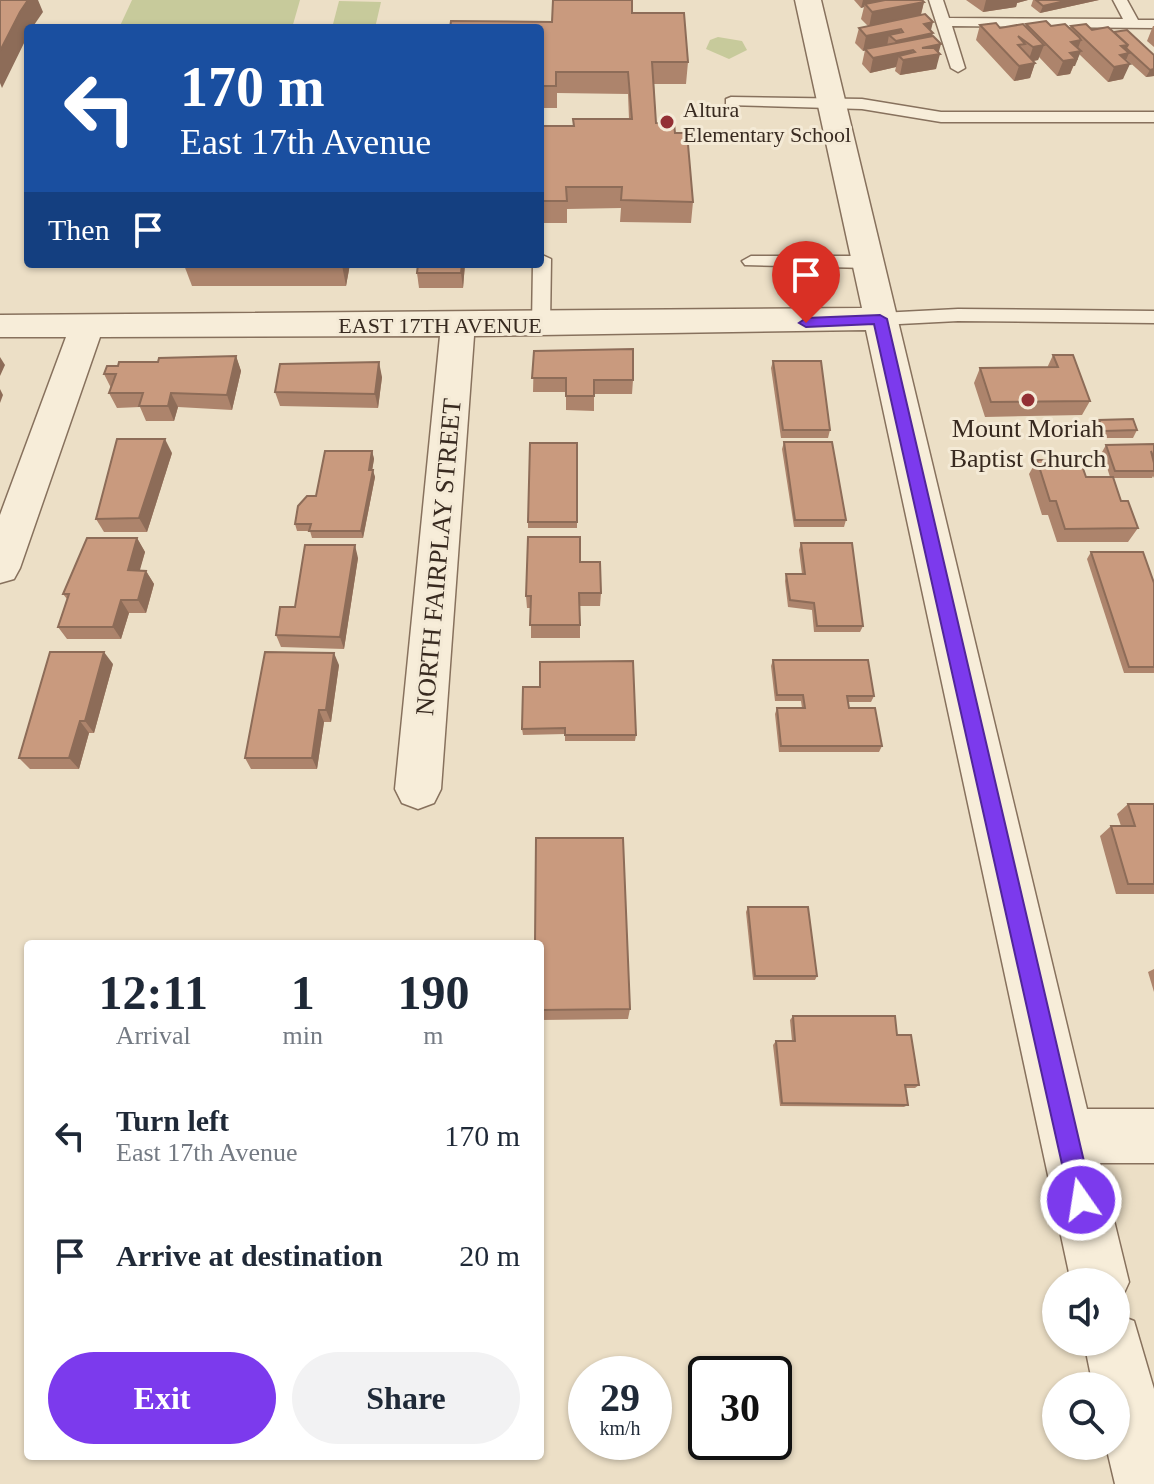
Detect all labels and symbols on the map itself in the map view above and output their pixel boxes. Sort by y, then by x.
place label: Altura Elementary School [683,97,851,147]
marker: Altura Elementary School [658,113,676,131]
pin [772,241,840,323]
street label: EAST 17TH AVENUE [338,313,542,338]
marker: Mount Moriah Baptist Church [1019,391,1037,409]
street label: NORTH FAIRPLAY STREET [410,397,467,717]
place label: Mount Moriah Baptist Church [950,414,1106,473]
position arrow [1039,1158,1123,1242]
speed limit sign: 30 [688,1356,792,1460]

